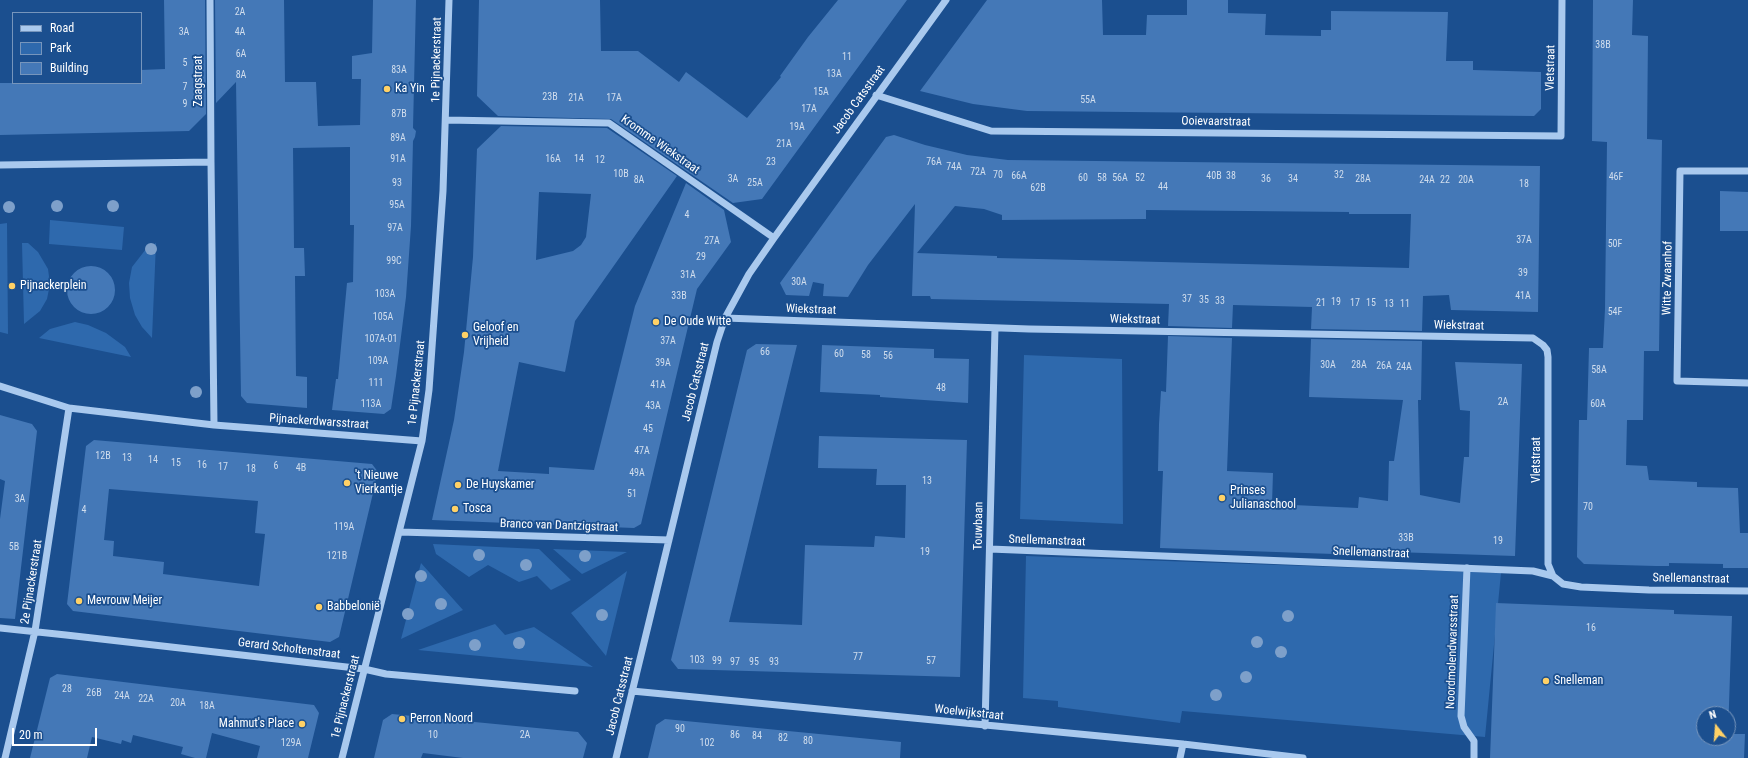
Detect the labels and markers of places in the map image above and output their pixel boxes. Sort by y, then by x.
place label: Ka Yin [395,82,425,96]
marker: Ka Yin [382,84,392,94]
place label: Pijnackerplein [20,279,87,293]
marker: Pijnackerplein [7,281,17,291]
place label: De Oude Witte [664,315,731,329]
marker: De Oude Witte [651,317,661,327]
place label: Geloof en Vrijheid [473,321,519,349]
marker: Geloof en Vrijheid [460,330,470,340]
place label: 't Nieuwe Vierkantje [355,469,403,497]
marker: 't Nieuwe Vierkantje [342,478,352,488]
place label: De Huyskamer [466,478,534,492]
marker: De Huyskamer [453,480,463,490]
place label: Prinses Julianaschool [1230,484,1296,512]
marker: Prinses Julianaschool [1217,493,1227,503]
place label: Tosca [463,502,491,516]
marker: Tosca [450,504,460,514]
place label: Mevrouw Meijer [87,594,162,608]
marker: Mevrouw Meijer [74,596,84,606]
place label: Babbelonië [327,600,380,614]
marker: Babbelonië [314,602,324,612]
place label: Snelleman [1554,674,1603,688]
marker: Snelleman [1541,676,1551,686]
place label: Perron Noord [410,712,473,726]
marker: Perron Noord [397,714,407,724]
place label: Mahmut's Place [219,717,294,731]
marker: Mahmut's Place [297,719,307,729]

